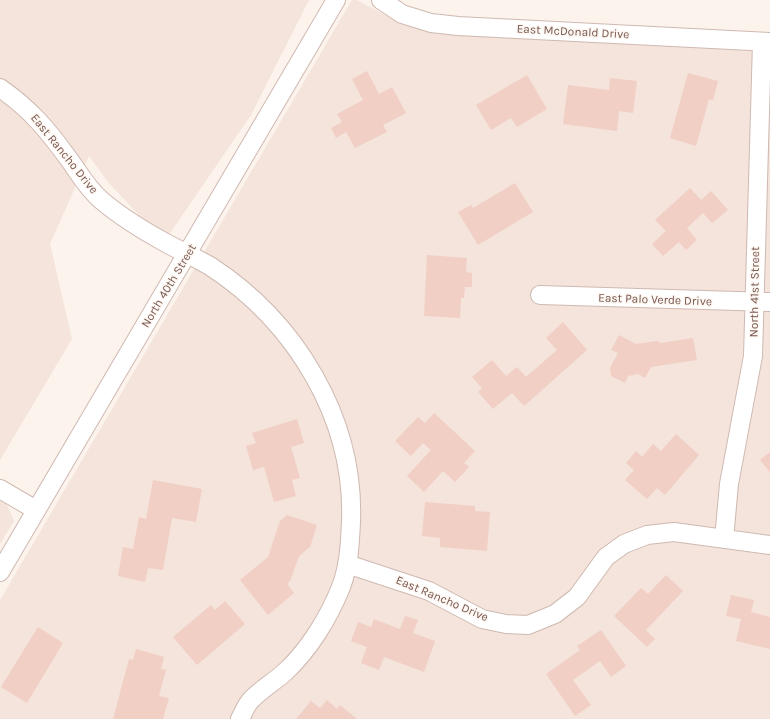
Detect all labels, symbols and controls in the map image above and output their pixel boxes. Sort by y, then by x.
street label: East McDonald Drive [516,22,630,42]
street label: East Rancho Drive [27,111,101,197]
street label: North 40th Street [138,242,200,330]
street label: North 41st Street [747,246,763,338]
street label: East Palo Verde Drive [598,291,712,309]
street label: East Rancho Drive [394,573,490,625]

